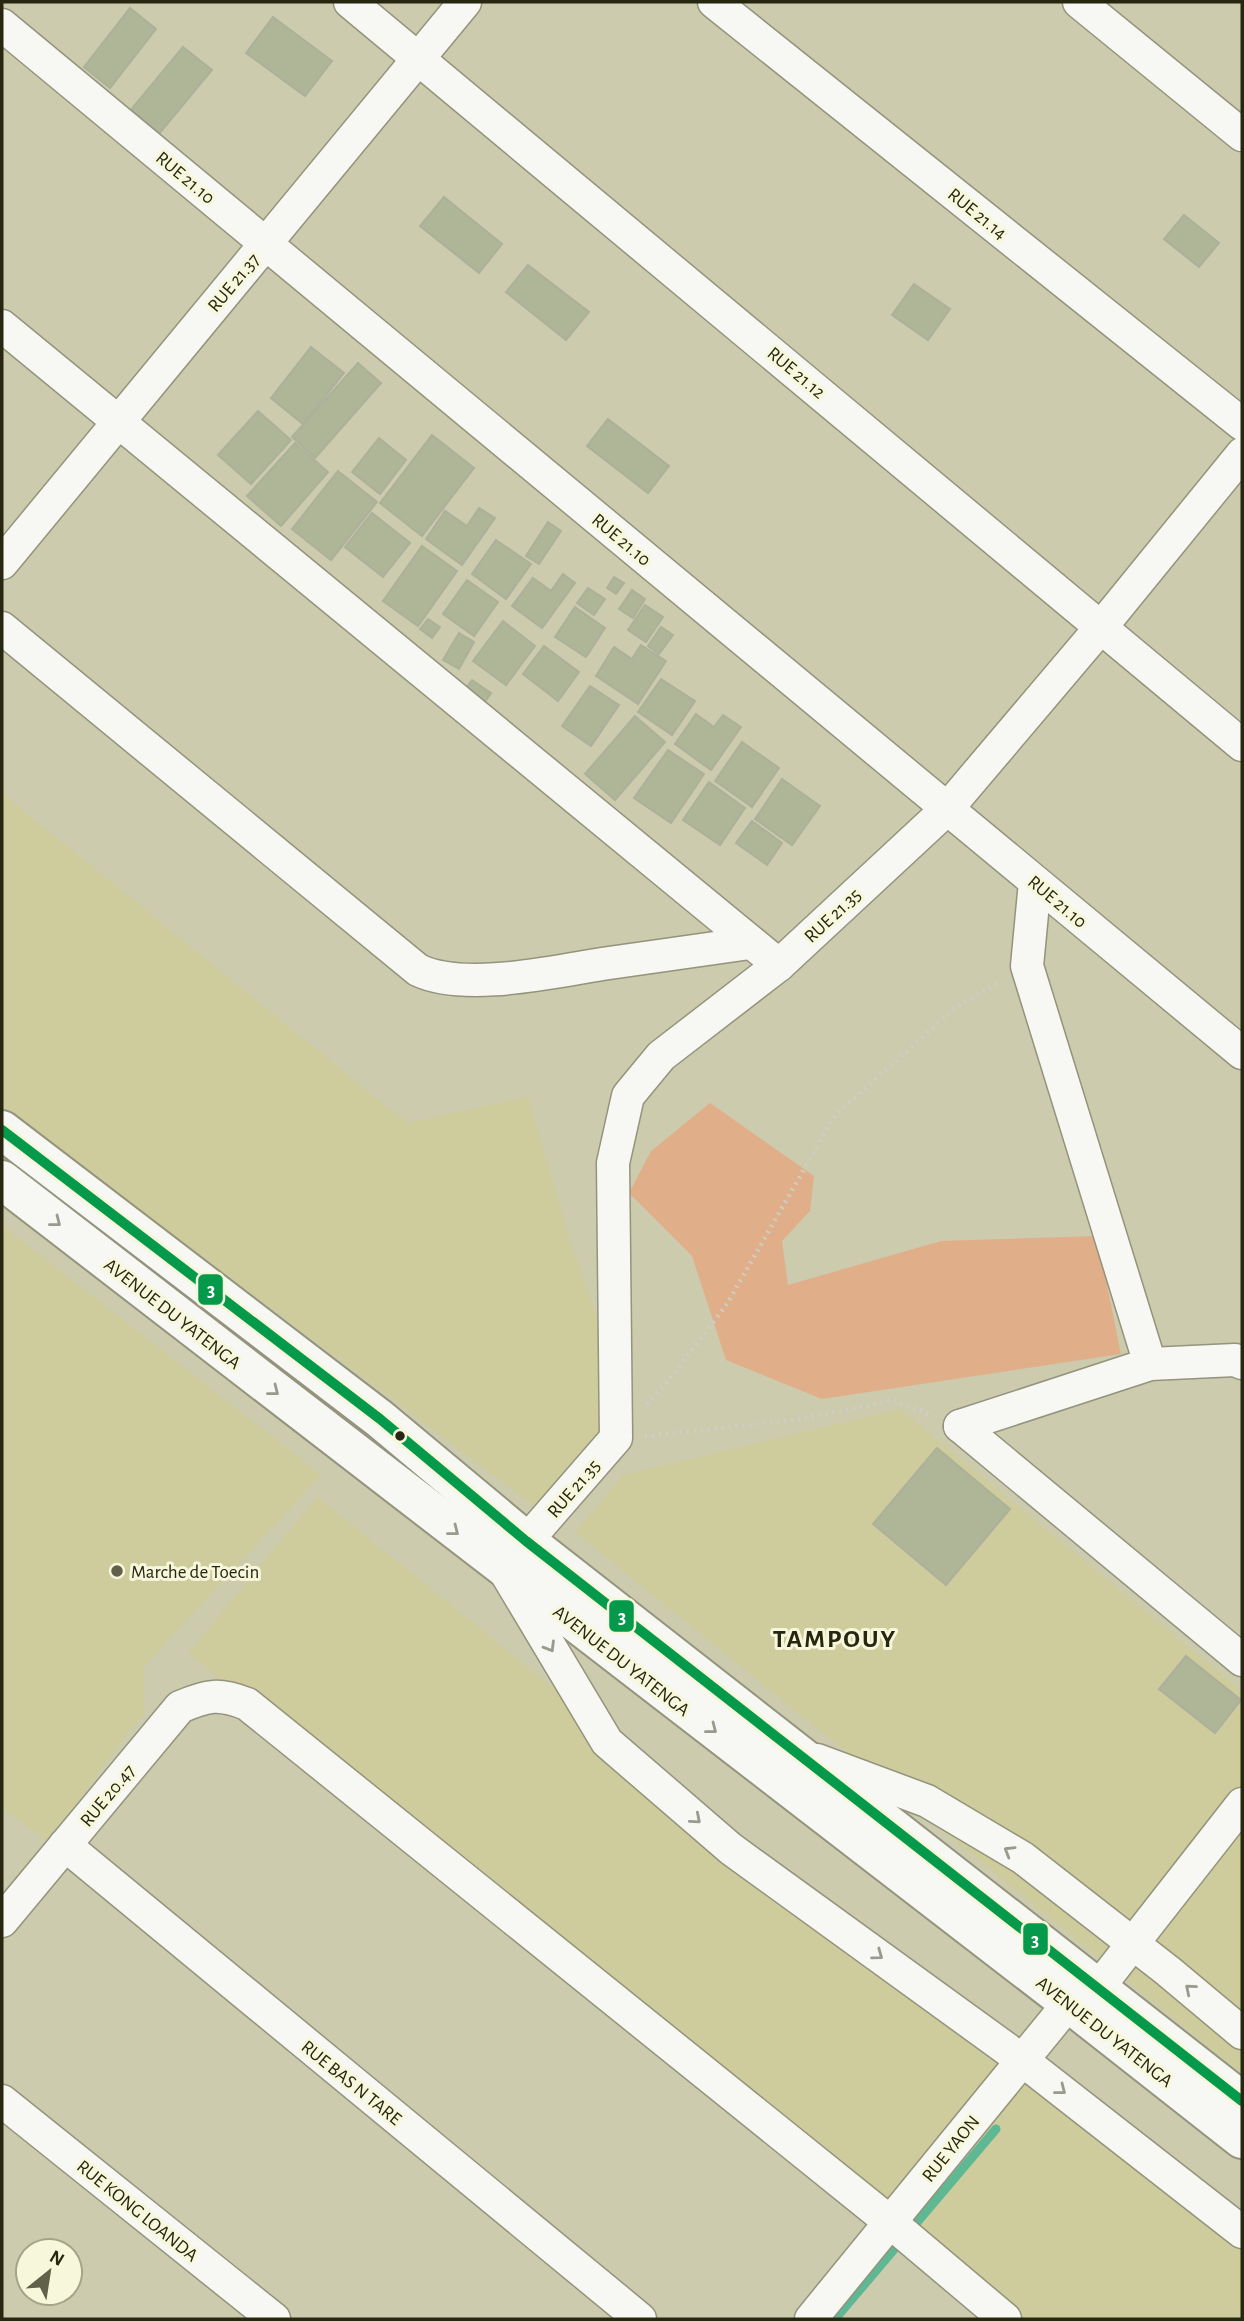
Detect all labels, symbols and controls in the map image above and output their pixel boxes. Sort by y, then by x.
street label: RUE 21.10 [152,148,218,208]
street label: RUE 21.14 [944,185,1010,243]
street label: RUE 21.37 [204,250,264,316]
street label: RUE 21.12 [763,344,829,403]
street label: RUE 21.10 [588,510,654,570]
street label: RUE 21.10 [1024,872,1090,932]
street label: RUE 21.35 [801,885,865,947]
one-way arrow [48,1214,60,1227]
street label: AVENUE DU YATENGA [100,1255,244,1373]
line badge: 3 [197,1273,224,1306]
text: 3 [207,1281,215,1300]
one-way arrow [267,1383,279,1396]
unlabelled marker [393,1429,407,1443]
street label: RUE 21.35 [544,1456,604,1522]
one-way arrow [447,1522,459,1535]
marker: Marche de Toecin [109,1563,125,1579]
place label: Marche de Toecin [131,1563,259,1582]
line badge: 3 [608,1599,635,1633]
street label: AVENUE DU YATENGA [549,1602,693,1720]
text: 3 [618,1608,626,1627]
district label: TAMPOUY [773,1626,897,1652]
one-way arrow [542,1640,555,1653]
one-way arrow [705,1721,717,1734]
street label: RUE 20.47 [77,1761,139,1831]
one-way arrow [688,1811,701,1823]
one-way arrow [1004,1846,1017,1859]
line badge: 3 [1022,1922,1049,1956]
text: 3 [1031,1931,1039,1950]
one-way arrow [870,1947,882,1960]
street label: AVENUE DU YATENGA [1032,1973,1176,2091]
one-way arrow [1185,1985,1198,1997]
street label: RUE BAS N TARE [297,2037,405,2129]
one-way arrow [1053,2082,1065,2095]
street label: RUE YAON [919,2112,983,2186]
street label: RUE KONG LOANDA [73,2157,201,2266]
north arrow [14,2237,84,2307]
text: N [46,2247,67,2270]

